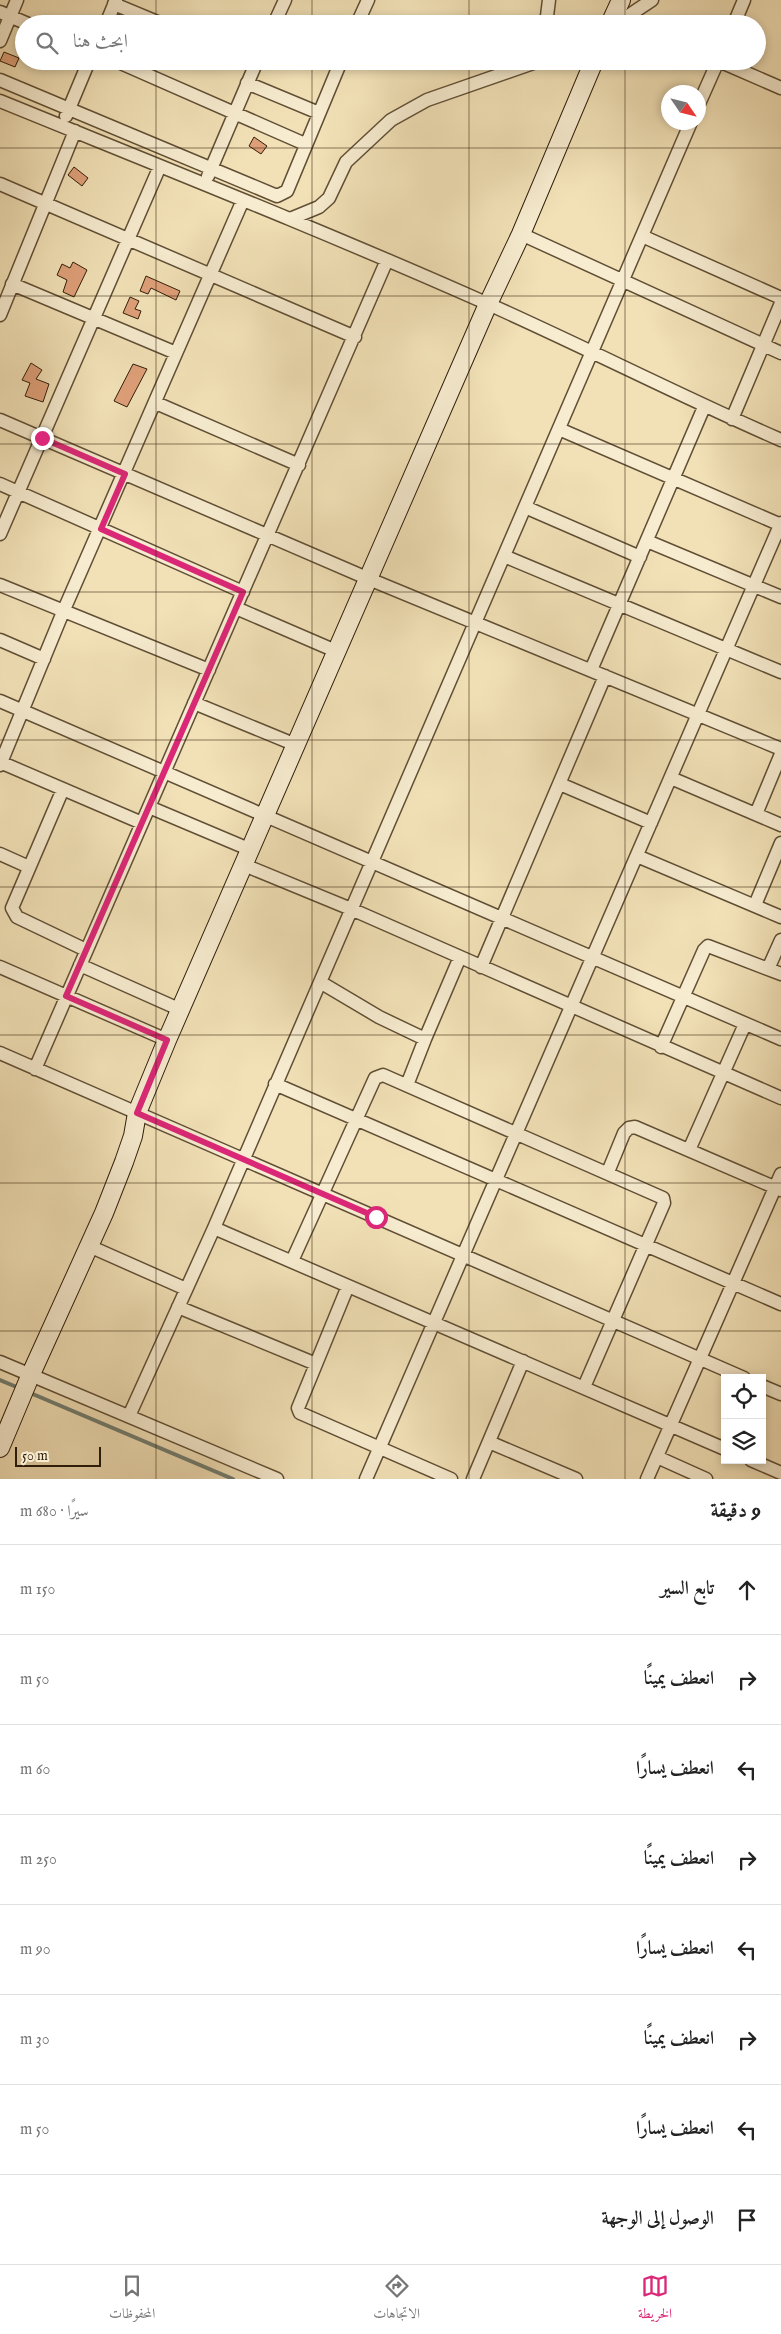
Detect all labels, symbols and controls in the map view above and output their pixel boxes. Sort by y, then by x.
search box [15,15,766,70]
icon: search [33,29,61,57]
text: ابحث هنا [73,30,128,54]
north arrow [661,85,706,130]
route end [31,427,54,450]
route start [365,1206,388,1229]
map controls [721,1374,766,1464]
button: locate [721,1374,766,1419]
button: layers [721,1419,766,1464]
scale bar [15,1444,101,1467]
text: 50 m [22,1447,48,1465]
text: 9 دقيقة [711,1498,761,1525]
text: سيرًا · 680 m [20,1502,89,1522]
icon: ahead [733,1576,761,1604]
text: تابع السير [660,1577,714,1601]
text: 150 m [20,1580,55,1600]
icon: right [733,1666,761,1694]
text: انعطف يمينًا [644,1667,714,1691]
text: 50 m [20,1670,49,1690]
icon: left [733,1756,761,1784]
text: انعطف يسارًا [636,1757,714,1781]
text: 60 m [20,1760,50,1780]
icon: right [733,1846,761,1874]
text: انعطف يمينًا [644,1847,714,1871]
text: 250 m [20,1850,57,1870]
icon: left [733,1936,761,1964]
text: انعطف يسارًا [636,1937,714,1961]
text: 90 m [20,1940,51,1960]
icon: right [733,2026,761,2054]
text: انعطف يمينًا [644,2027,714,2051]
text: 30 m [20,2030,50,2050]
icon: left [733,2116,761,2144]
text: انعطف يسارًا [636,2117,714,2141]
text: 50 m [20,2120,49,2140]
icon: arrive [733,2206,761,2234]
text: الوصول إلى الوجهة [602,2207,714,2231]
tab: المحفوظات [109,2272,155,2327]
tab: الاتجاهات [373,2272,420,2327]
tab: الخريطة [638,2272,672,2327]

